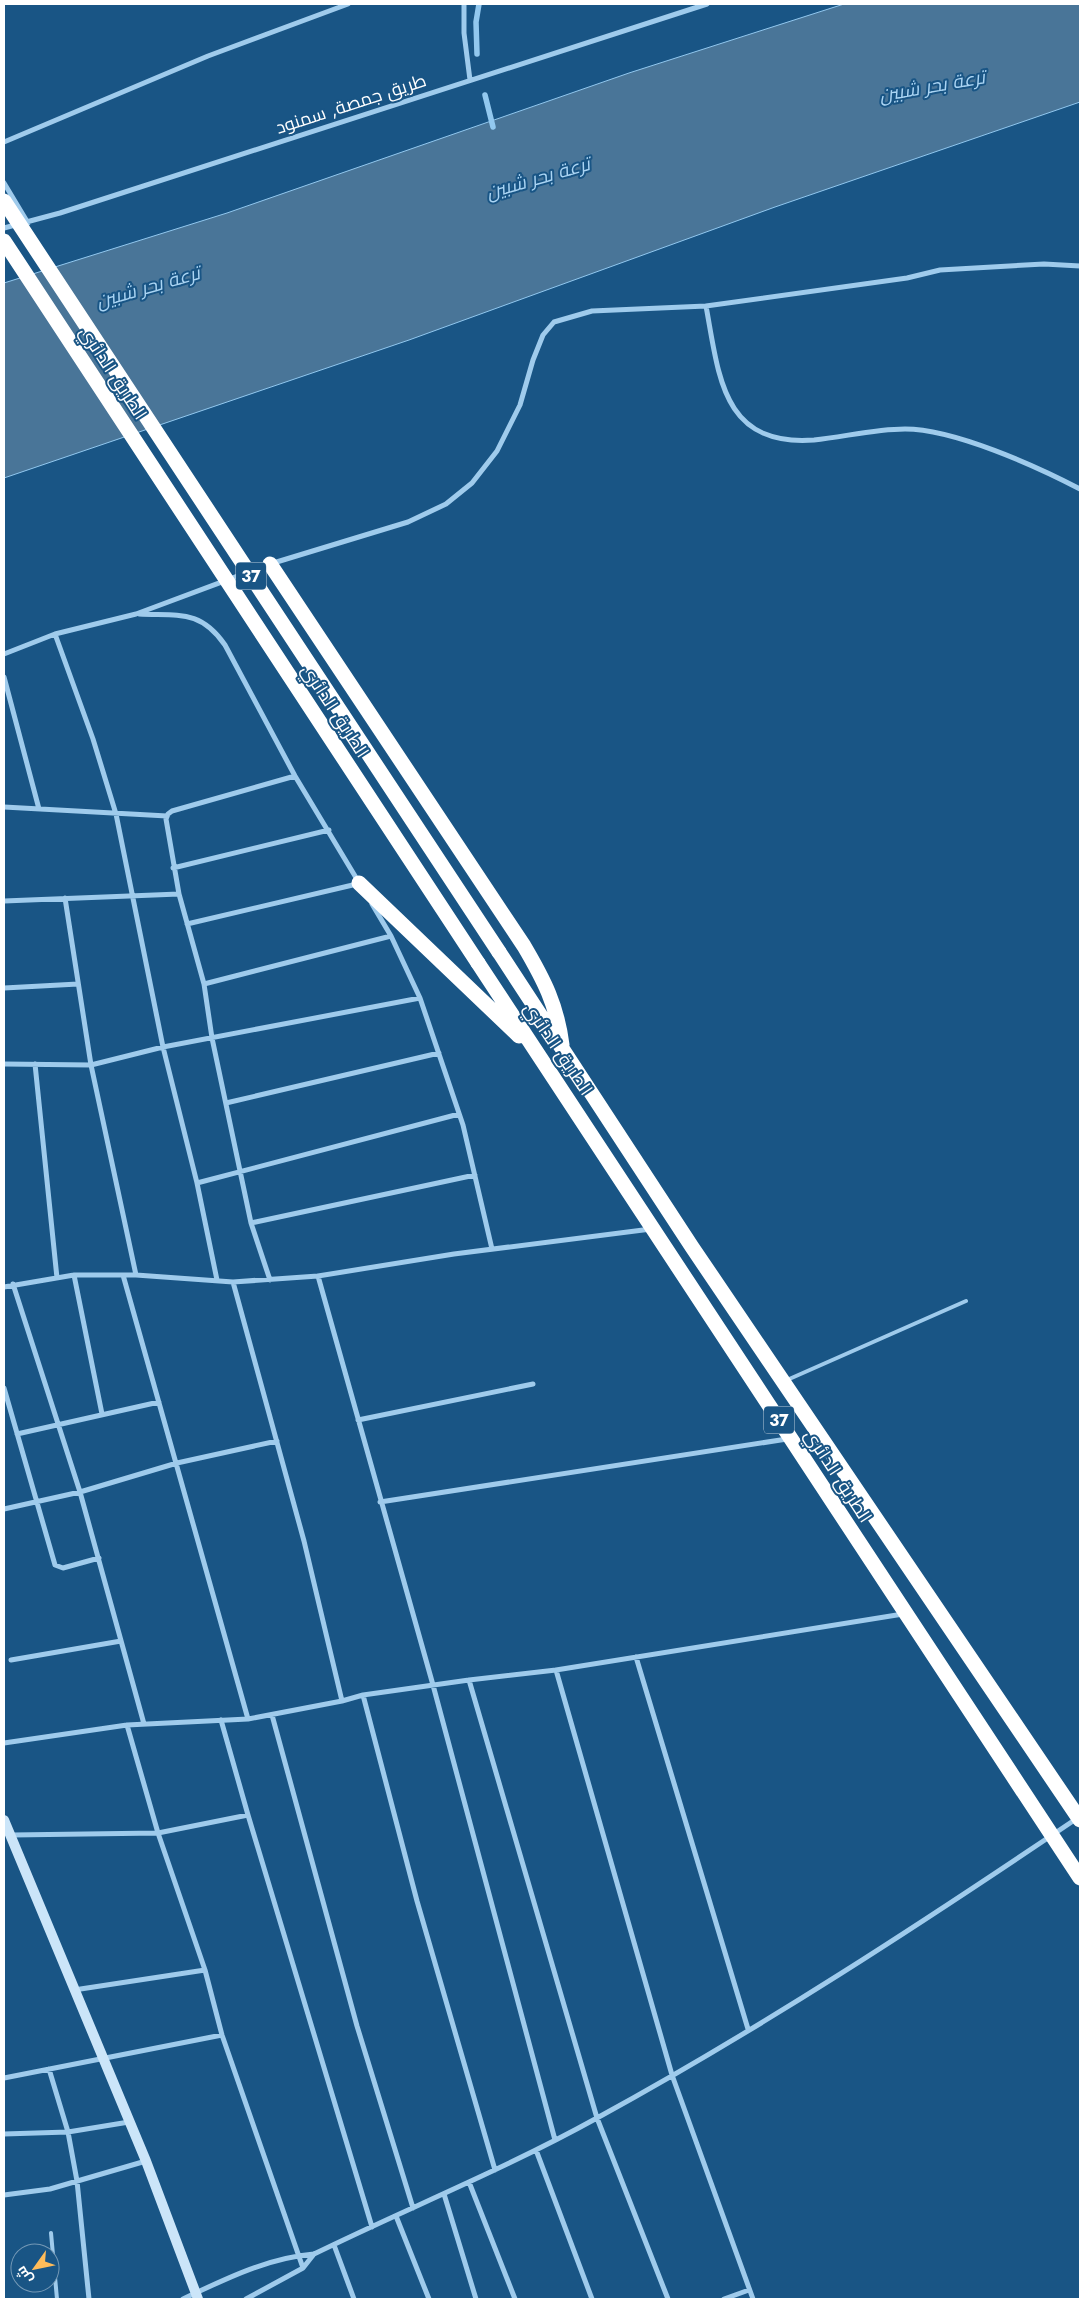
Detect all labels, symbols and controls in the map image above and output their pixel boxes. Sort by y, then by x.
water label: ترعة بحر شبين [877,63,991,109]
street label: طريق جمصة, سمنود [272,67,430,141]
water label: ترعة بحر شبين [483,149,597,206]
water label: ترعة بحر شبين [93,258,207,315]
street label: الطريق الدائري [72,321,153,426]
road number: 37 [236,562,266,590]
street label: الطريق الدائري [294,659,375,764]
street label: الطريق الدائري [516,997,599,1101]
road number: 37 [764,1406,794,1434]
street label: الطريق الدائري [797,1424,878,1529]
north arrow [10,2243,60,2293]
text: ش [11,2262,37,2288]

